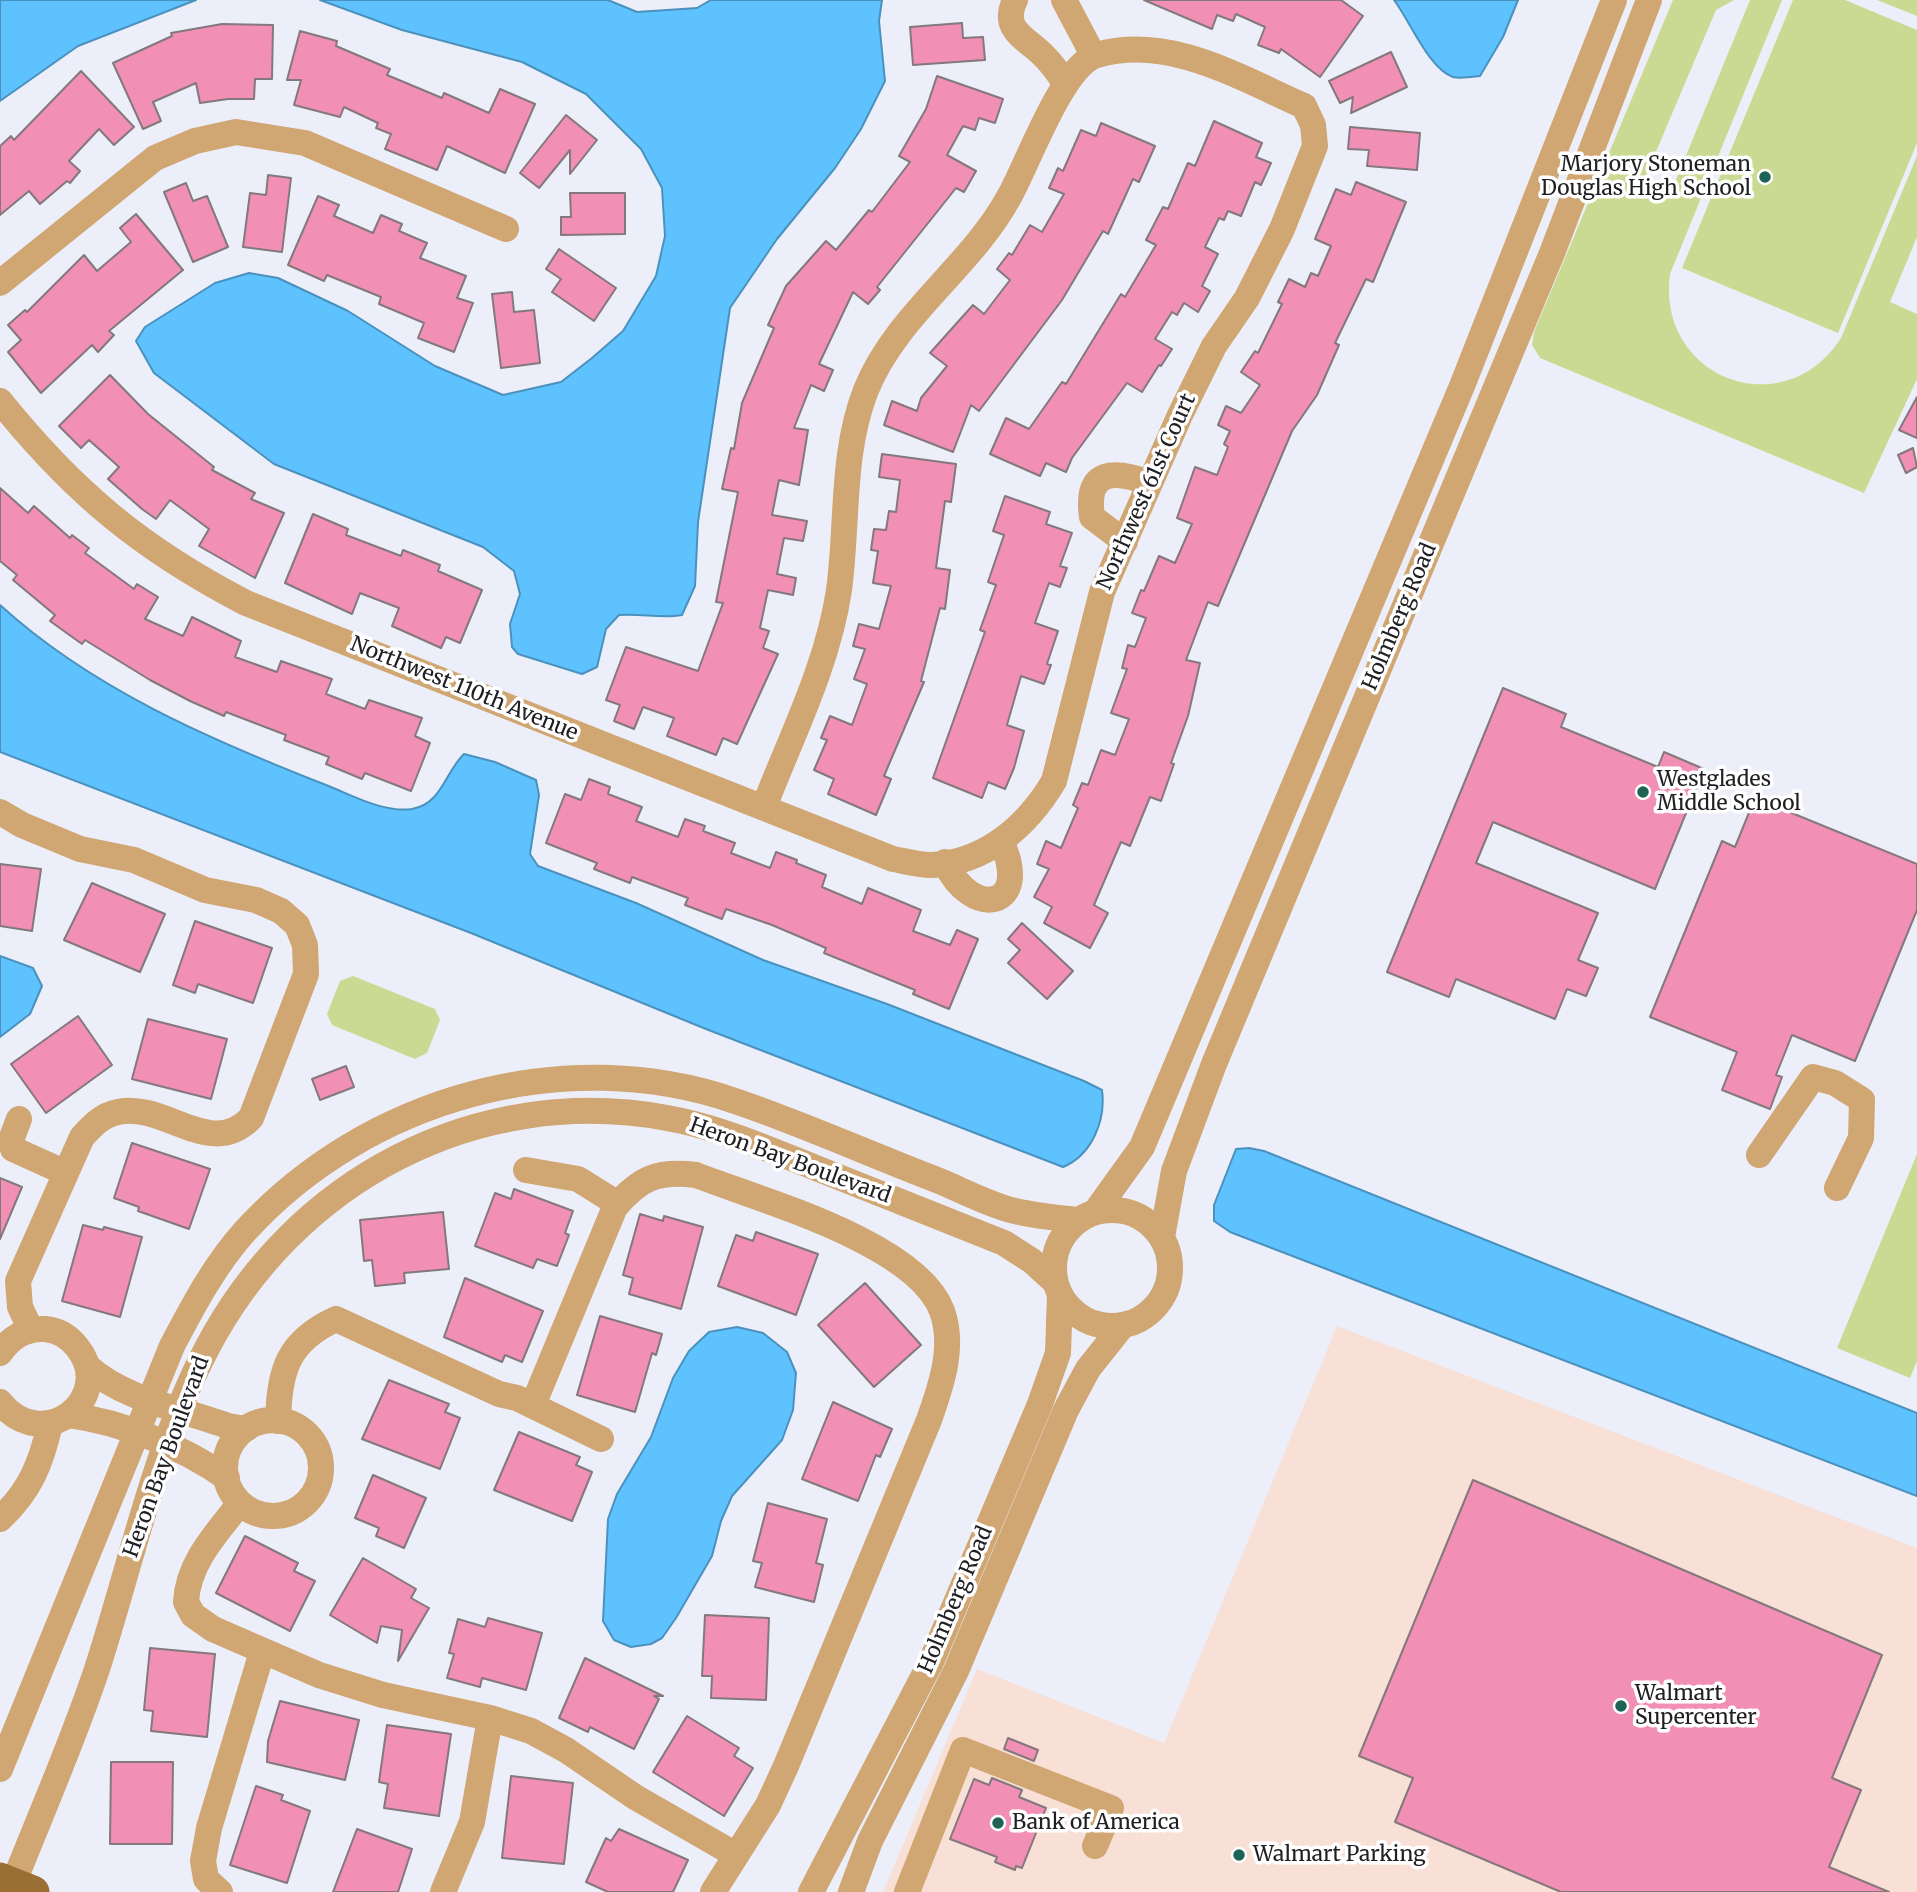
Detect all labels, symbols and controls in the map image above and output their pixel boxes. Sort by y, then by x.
place label: Marjory Stoneman Douglas High School [1541,152,1751,202]
marker: Marjory Stoneman Douglas High School [1757,169,1773,185]
street label: Northwest 61st Court [1092,390,1202,594]
street label: Holmberg Road [1358,540,1442,694]
street label: Northwest 110th Avenue [347,632,581,746]
place label: Westglades Middle School [1657,767,1801,817]
marker: Westglades Middle School [1635,784,1651,800]
street label: Heron Bay Boulevard [686,1113,894,1209]
street label: Heron Bay Boulevard [119,1353,215,1561]
street label: Holmberg Road [914,1523,998,1677]
place label: Walmart Supercenter [1635,1681,1757,1731]
marker: Walmart Supercenter [1613,1698,1629,1714]
place label: Bank of America [1012,1810,1180,1836]
marker: Bank of America [990,1815,1006,1831]
place label: Walmart Parking [1253,1842,1426,1868]
marker: Walmart Parking [1231,1847,1247,1863]

